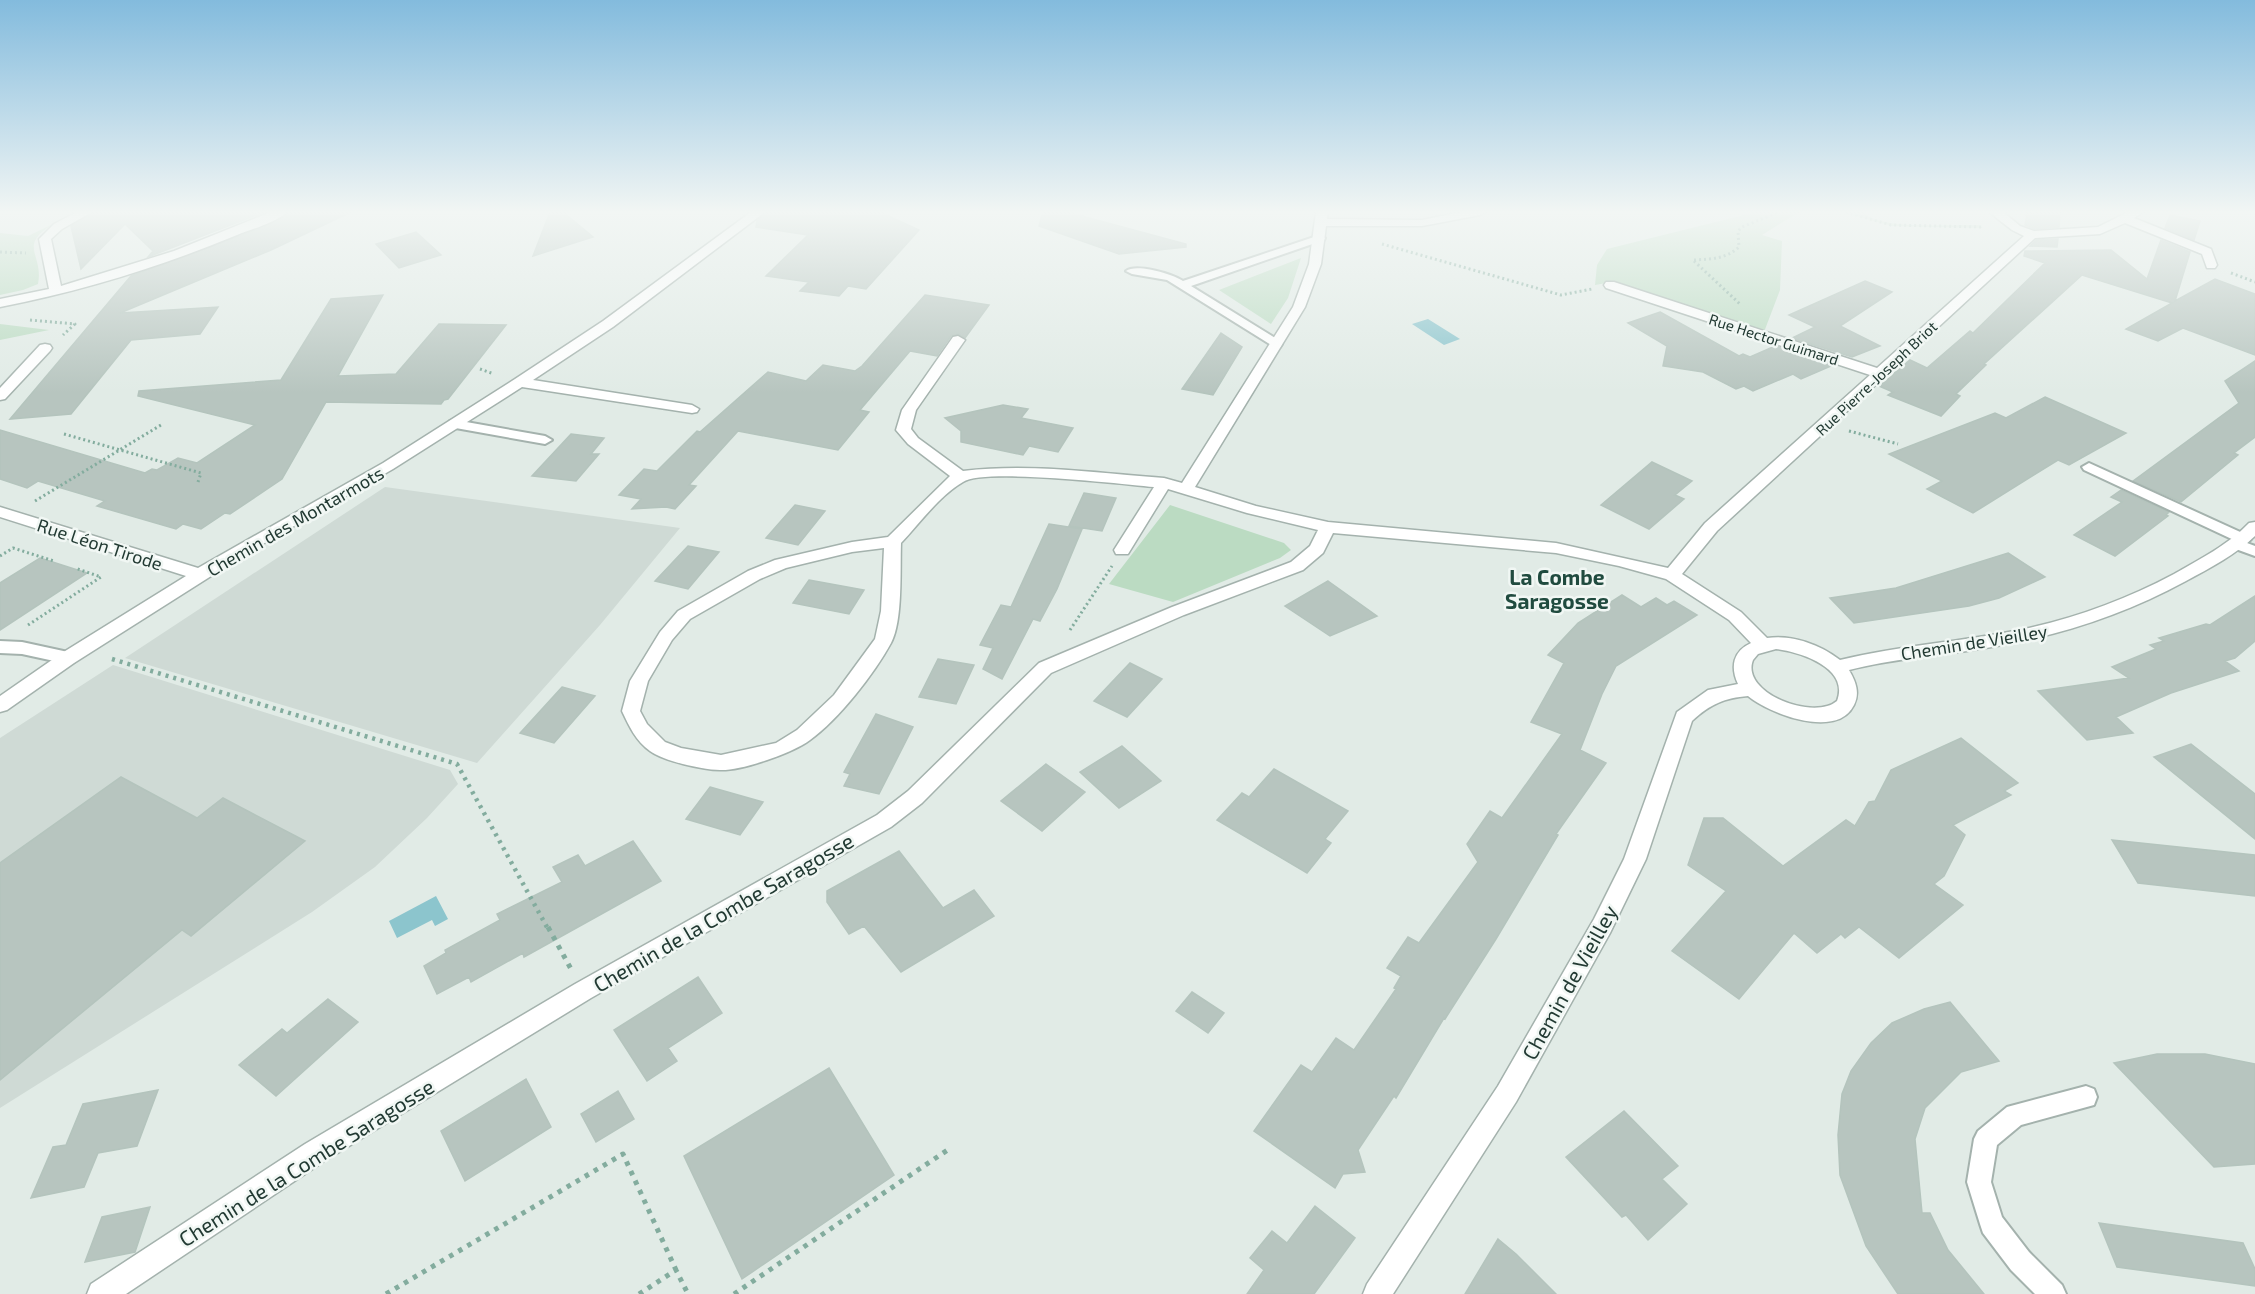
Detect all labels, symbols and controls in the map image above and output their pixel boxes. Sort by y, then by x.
street label: Rue Hector Guimard [1707,310,1841,368]
street label: Rue Pierre-Joseph Briot [1812,317,1941,439]
street label: Chemin des Montarmots [203,461,387,581]
street label: Rue Léon Tirode [35,513,165,575]
district label: La Combe Saragosse [1505,564,1609,613]
street label: Chemin de Vieilley [1899,619,2049,664]
street label: Chemin de la Combe Saragosse [589,827,857,997]
street label: Chemin de Vieilley [1516,900,1622,1064]
street label: Chemin de la Combe Saragosse [174,1073,438,1251]

